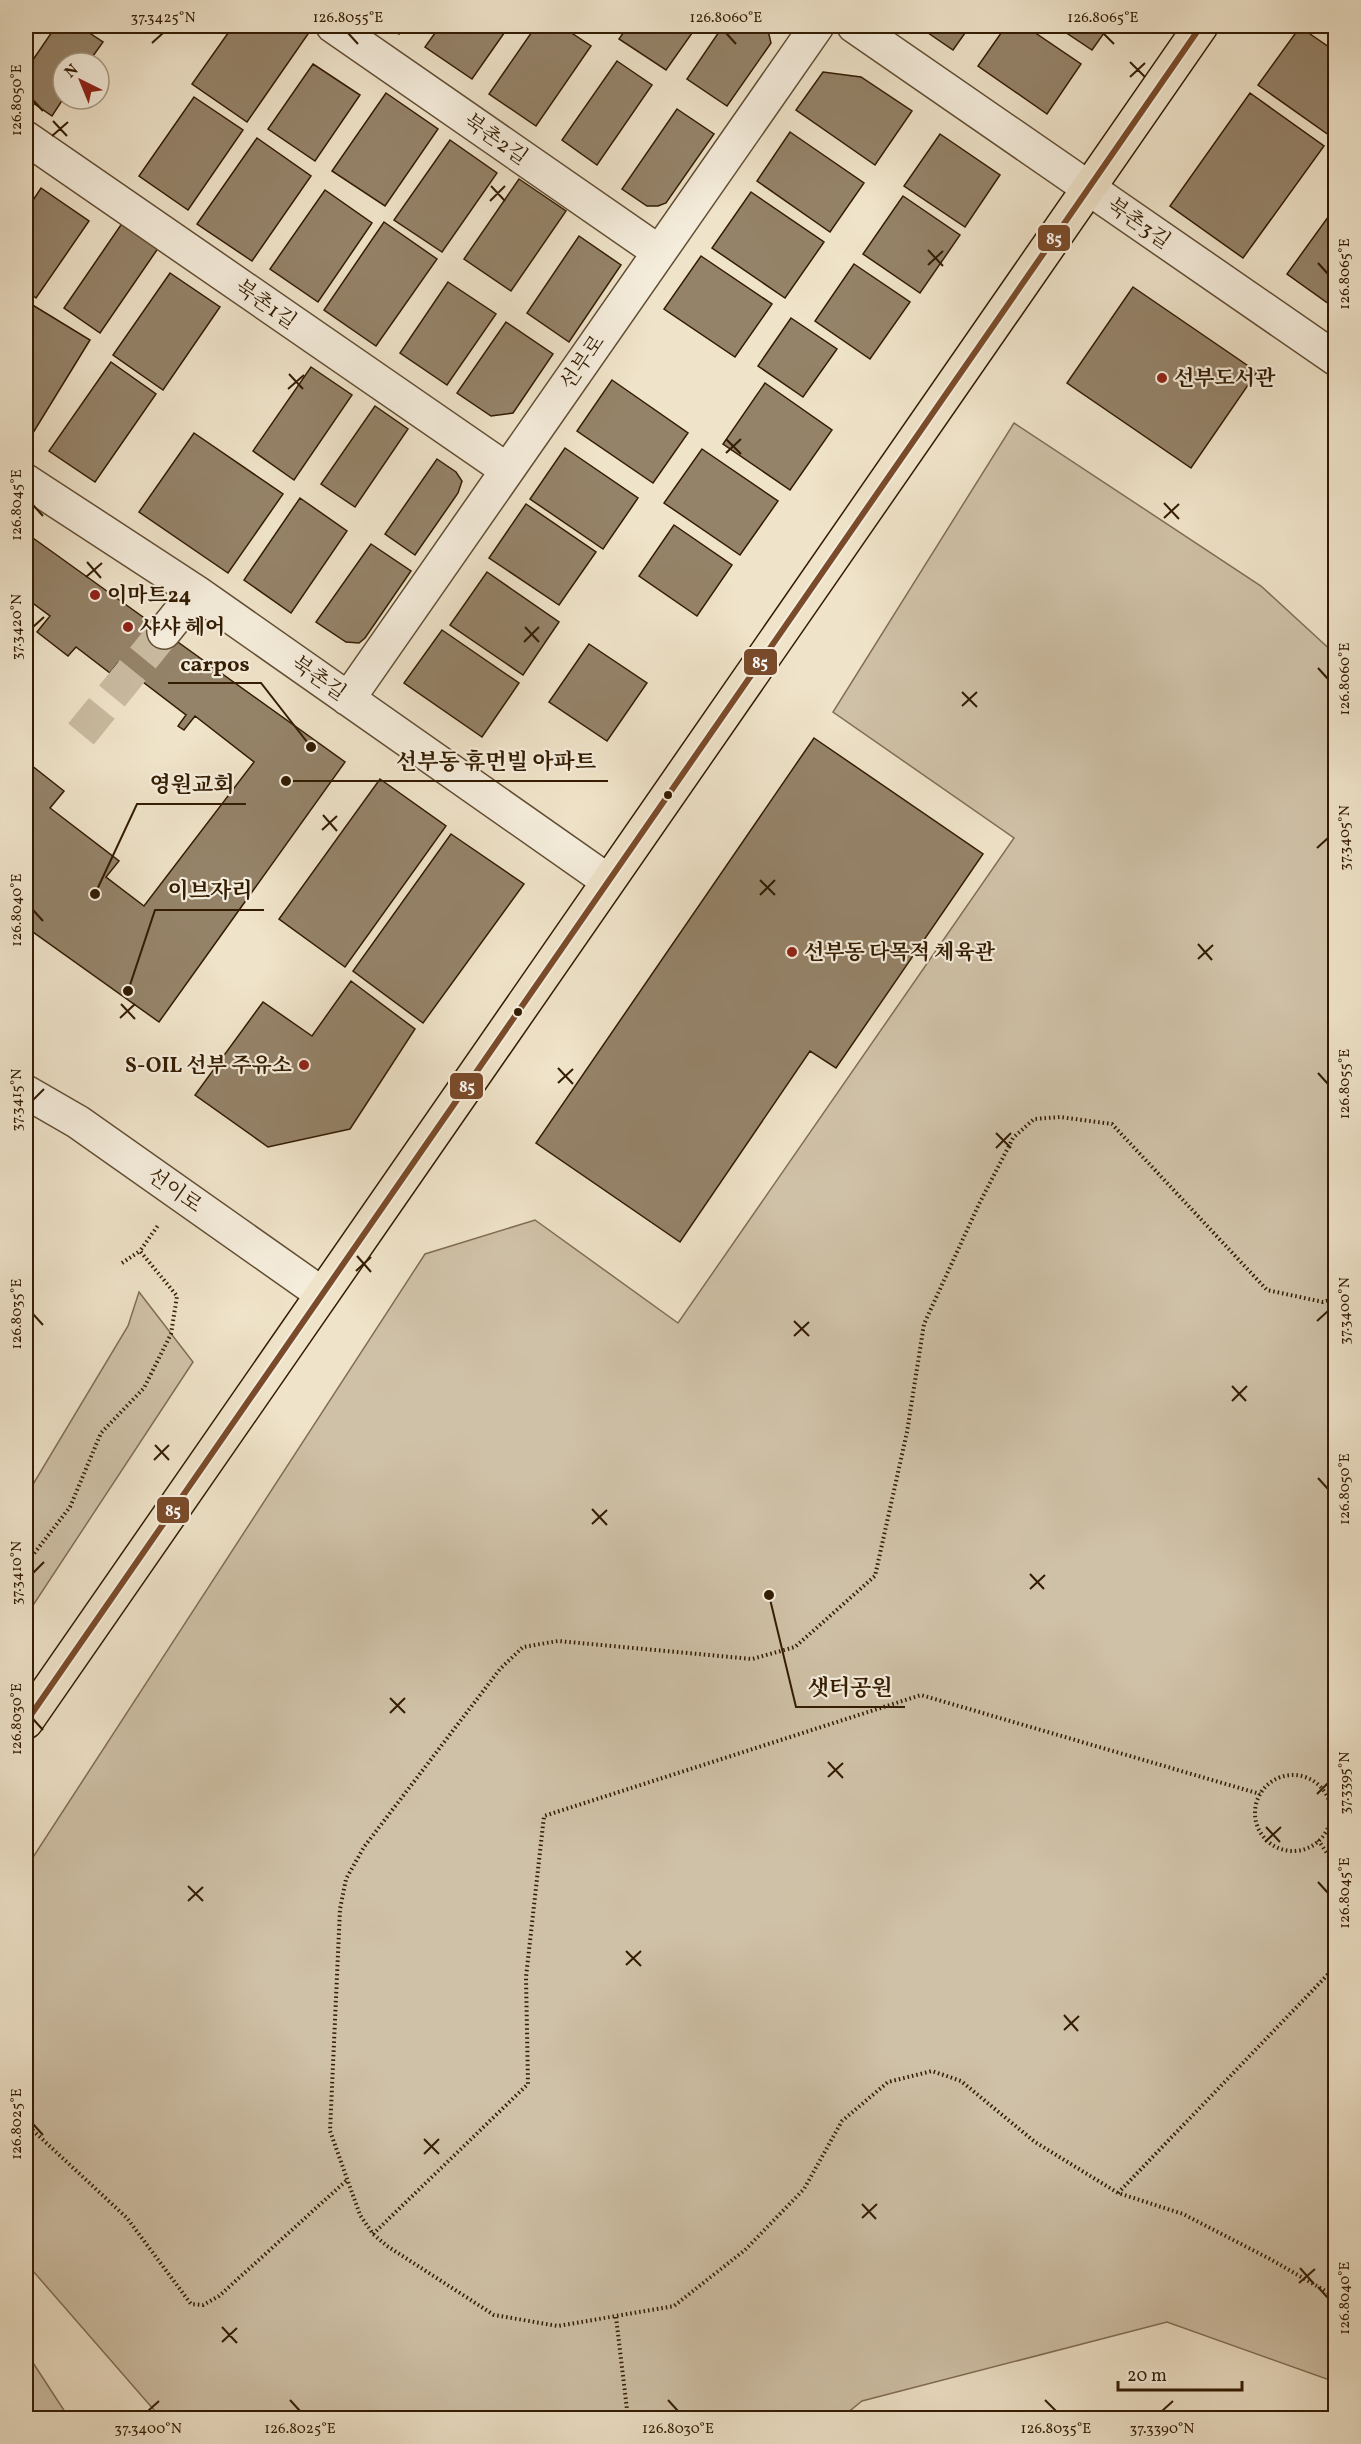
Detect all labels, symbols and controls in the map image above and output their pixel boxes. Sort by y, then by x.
text: 37.3425°N [130,8,196,29]
text: 126.8055°E [313,8,383,29]
text: 126.8060°E [690,8,762,29]
text: 126.8065°E [1067,8,1139,29]
north arrow [51,51,111,111]
text: N [60,59,84,84]
text: 126.8050°E [7,64,28,136]
street label: 북촌2길 [457,108,533,173]
street label: 북촌3길 [1100,192,1176,257]
line badge: 85 [1037,224,1071,252]
text: 85 [1046,229,1062,251]
text: 126.8065°E [1335,238,1356,310]
street label: 북촌1길 [229,274,302,337]
street label: 선부로 [554,330,613,396]
place label: 선부도서관 [1174,365,1276,394]
marker: 선부도서관 [1155,371,1169,385]
text: 126.8045°E [7,469,28,541]
place label: 이마트24 [107,582,191,611]
marker: 이마트24 [88,588,102,602]
text: 37.3420°N [7,594,28,660]
place label: 샤샤 헤어 [140,614,225,643]
marker: 샤샤 헤어 [121,620,135,634]
callout: carpos [168,643,261,683]
text: 126.8060°E [1335,643,1356,715]
line badge: 85 [743,648,778,676]
text: carpos [180,650,250,681]
street label: 북촌길 [285,650,351,709]
text: 85 [752,653,768,675]
callout: 선부동 휴먼빌 아파트 [384,741,608,781]
text: 선부동 휴먼빌 아파트 [396,748,597,779]
callout: 영원교회 [137,764,246,804]
text: 영원교회 [149,771,235,802]
unlabelled marker [662,789,674,801]
text: 37.3405°N [1335,805,1356,871]
callout: 이브자리 [155,870,264,910]
text: 126.8040°E [7,873,28,947]
text: 이브자리 [167,877,253,908]
place label: 선부동 다목적 체육관 [804,939,996,968]
marker: 선부동 다목적 체육관 [785,945,799,959]
unlabelled marker [512,1006,524,1018]
text: 126.8055°E [1335,1049,1356,1119]
place label: S-OIL 선부 주유소 [125,1052,292,1081]
marker: S-OIL 선부 주유소 [297,1058,311,1072]
text: 37.3415°N [7,1069,28,1131]
line badge: 85 [449,1072,484,1100]
text: 85 [459,1077,475,1099]
street label: 선이로 [141,1162,207,1221]
text: 37.3400°N [1335,1277,1356,1345]
text: 126.8035°E [7,1279,28,1349]
text: 126.8050°E [1335,1453,1356,1525]
line badge: 85 [156,1496,190,1524]
text: 85 [165,1501,181,1523]
text: 37.3410°N [7,1541,28,1605]
callout: 샛터공원 [796,1667,905,1707]
text: 샛터공원 [807,1674,893,1705]
text: 126.8030°E [7,1683,28,1755]
text: 37.3395°N [1335,1752,1356,1815]
text: 126.8045°E [1335,1857,1356,1929]
text: 126.8025°E [7,2088,28,2160]
text: 126.8040°E [1335,2261,1356,2335]
scale bar [1118,2354,1242,2392]
text: 20 m [1127,2364,1167,2389]
text: 37.3400°N [114,2419,182,2440]
text: 126.8025°E [264,2419,336,2440]
text: 126.8030°E [642,2419,714,2440]
text: 126.8035°E [1021,2419,1091,2440]
text: 37.3390°N [1130,2419,1194,2440]

